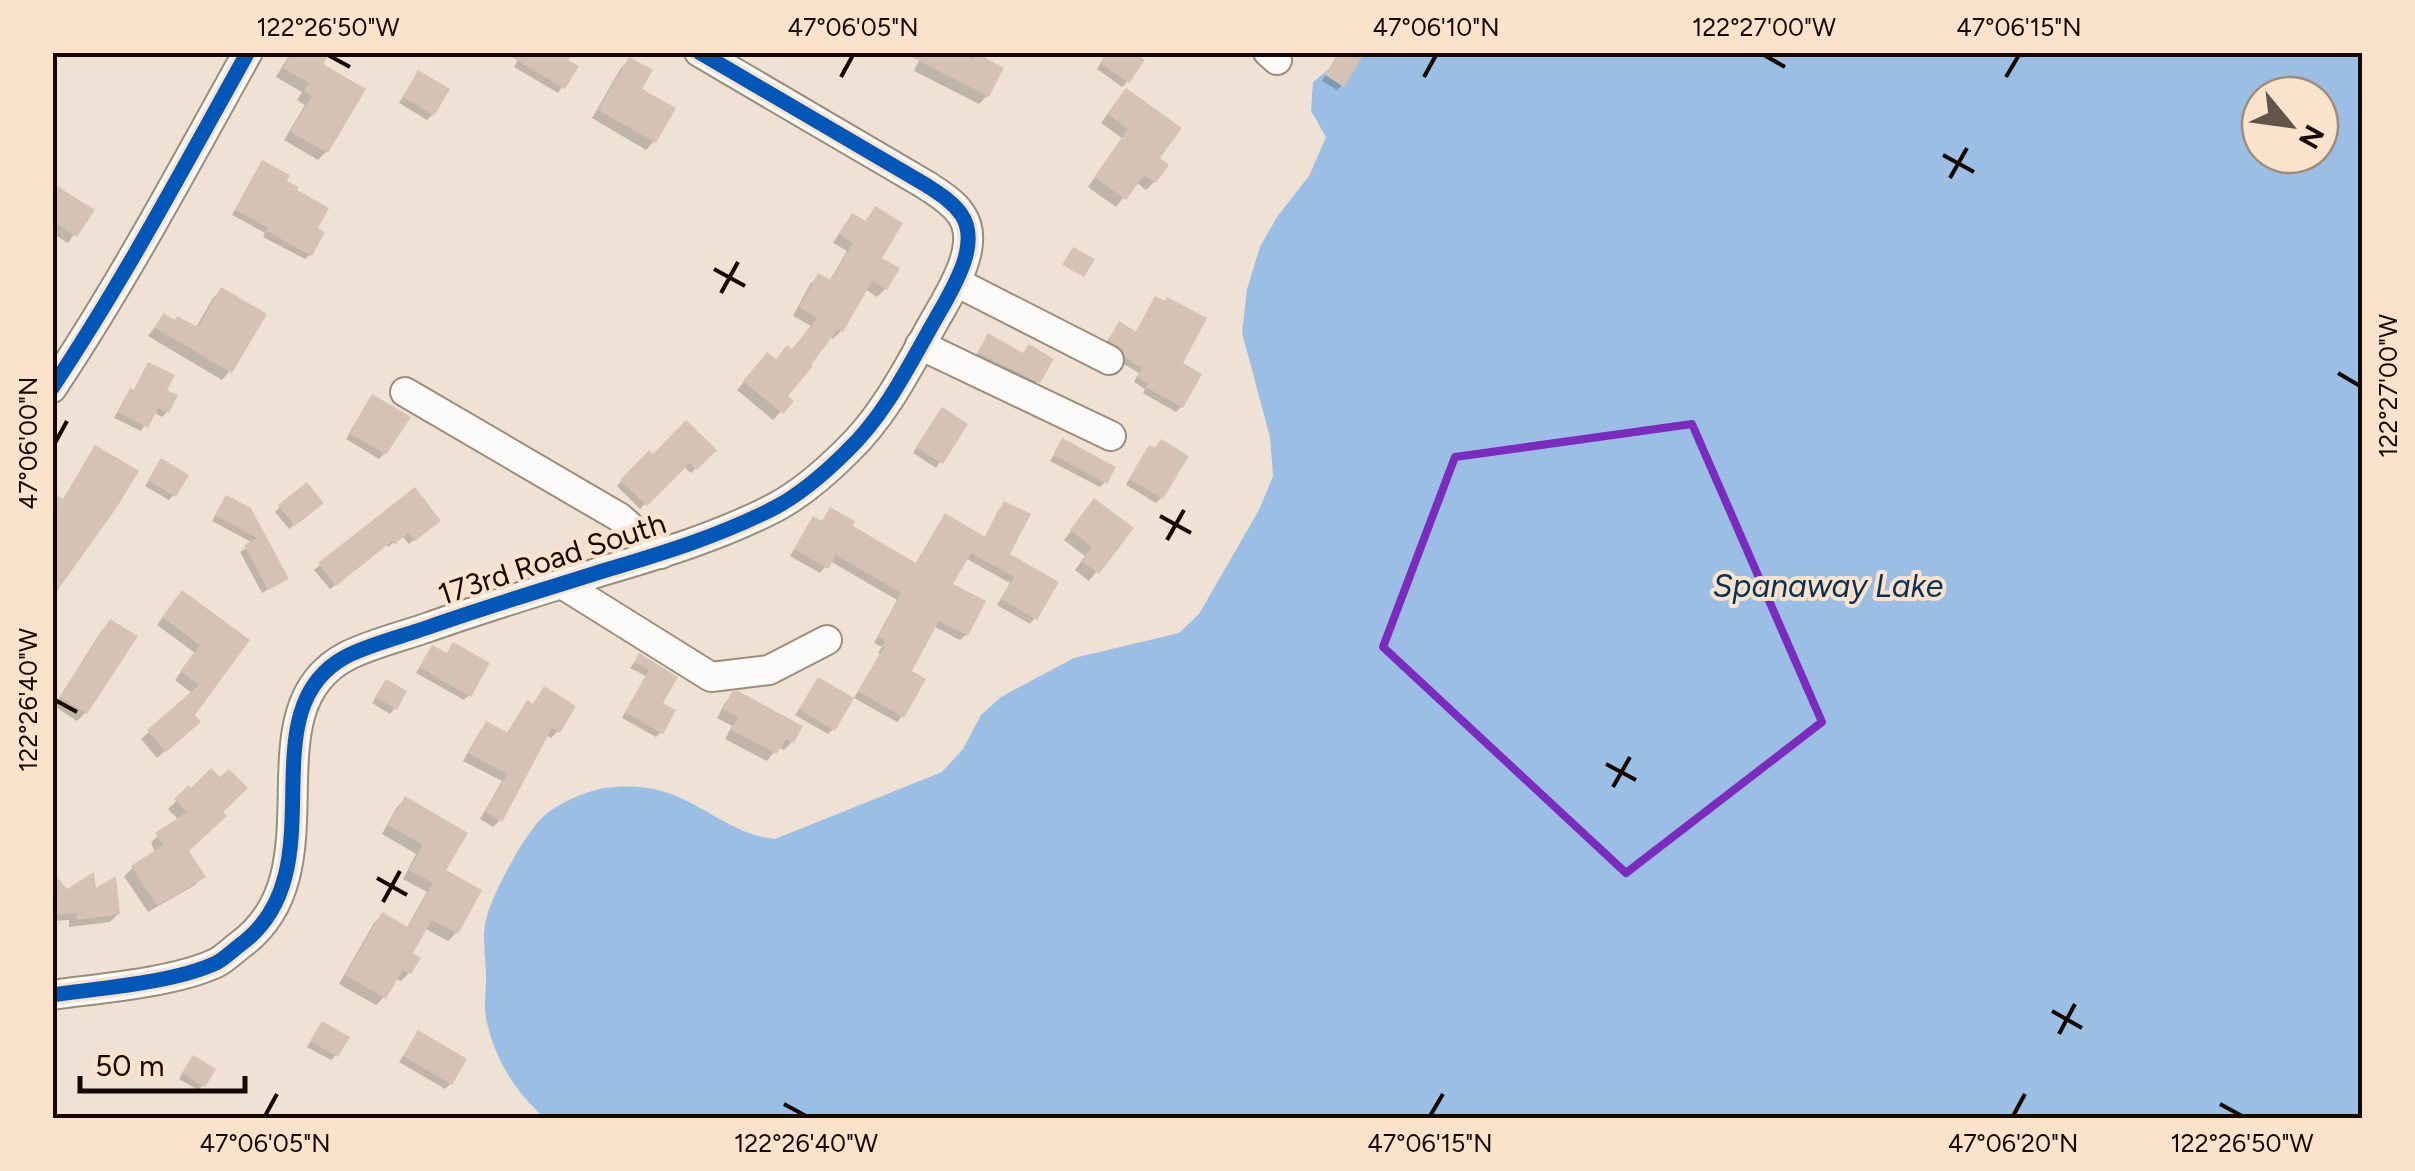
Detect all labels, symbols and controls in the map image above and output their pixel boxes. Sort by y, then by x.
text: 122°26'50"W [256,12,400,42]
text: 47°06'05"N [787,12,919,42]
text: 47°06'10"N [1372,12,1500,42]
text: 122°27'00"W [1692,12,1836,42]
text: 47°06'15"N [1956,12,2082,42]
north arrow [2240,75,2340,175]
text: N [2292,119,2332,155]
text: 122°27'00"W [2373,314,2403,458]
text: 47°06'00"N [13,377,43,509]
street label: 173rd Road South [433,504,670,613]
water label: Spanaway Lake [1713,567,1943,605]
text: 122°26'40"W [13,628,43,772]
scale bar [80,1031,245,1093]
text: 50 m [95,1047,164,1084]
text: 47°06'05"N [199,1128,331,1158]
text: 122°26'40"W [734,1128,878,1158]
text: 47°06'15"N [1367,1128,1493,1158]
text: 47°06'20"N [1948,1128,2078,1158]
text: 122°26'50"W [2170,1128,2314,1158]

